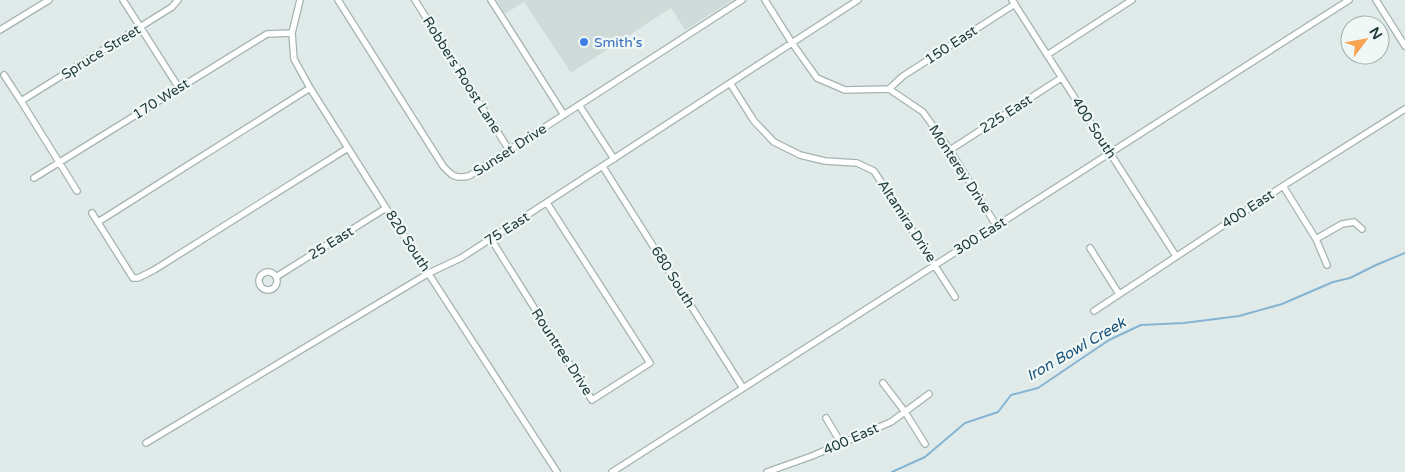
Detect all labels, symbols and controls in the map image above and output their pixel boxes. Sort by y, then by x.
street label: Robbers Roost Lane [419,13,505,137]
north arrow [1340,15,1390,65]
street label: Spruce Street [58,21,144,83]
street label: 150 East [922,22,981,68]
text: N [1365,24,1386,43]
place label: Smith's [594,34,643,51]
marker: Smith's [578,36,590,48]
street label: 170 West [130,75,193,123]
street label: 225 East [977,91,1036,137]
street label: 400 South [1068,94,1120,162]
street label: Sunset Drive [470,120,550,180]
street label: Monterey Drive [925,122,995,216]
street label: Altamira Drive [874,177,940,265]
street label: 400 East [1219,186,1278,232]
street label: 820 South [382,207,434,275]
street label: 75 East [481,208,533,250]
street label: 300 East [951,213,1010,259]
street label: 25 East [305,222,357,263]
street label: 680 South [647,243,699,311]
street label: Rountree Drive [528,306,596,399]
water label: Iron Bowl Creek [1023,312,1130,385]
street label: 400 East [821,419,882,459]

